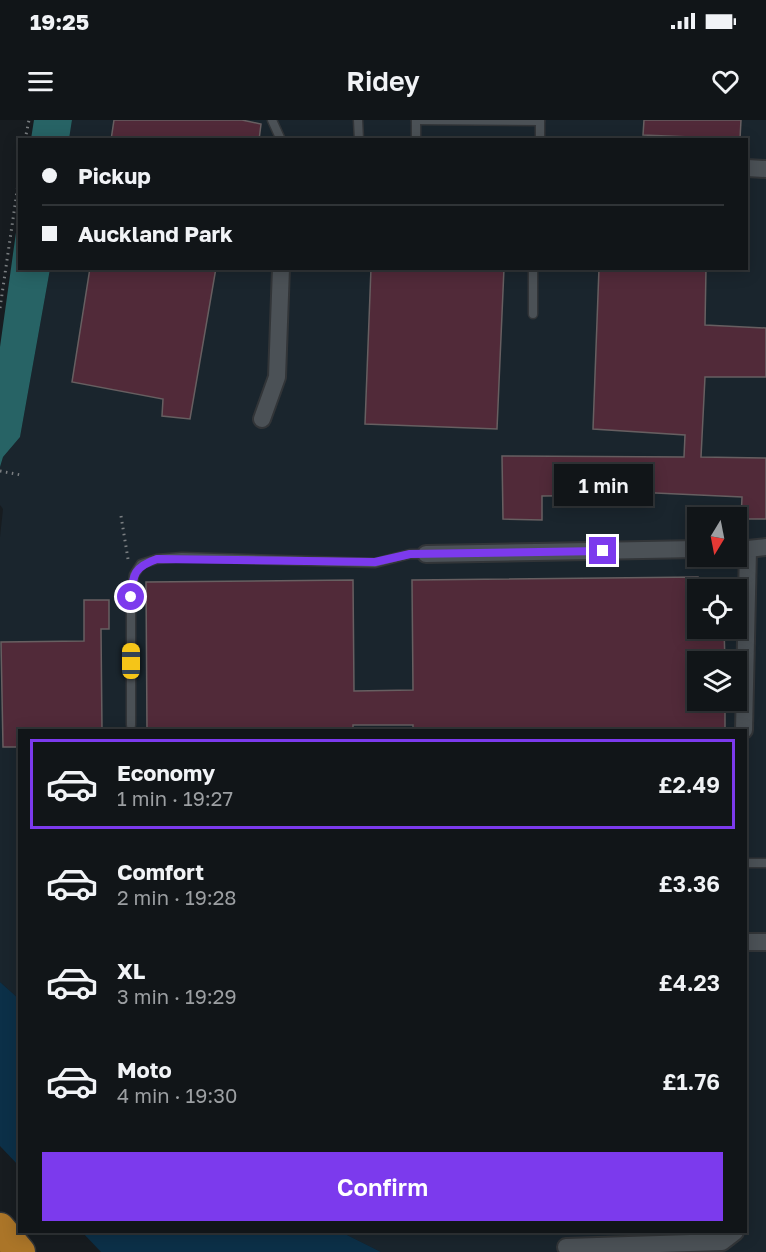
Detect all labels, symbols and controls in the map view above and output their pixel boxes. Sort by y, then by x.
text: 19:25 [30,8,89,35]
icon: menu [24,65,57,98]
text: Ridey [346,65,420,97]
icon: heart [709,65,742,98]
text: Pickup [78,162,151,189]
text: Auckland Park [78,220,233,247]
callout: 1 min [554,464,652,506]
text: 1 min [578,473,629,497]
north arrow [687,507,747,567]
map controls [687,507,747,711]
route end [589,537,616,564]
button: locate [687,579,747,639]
route start [117,583,144,610]
car [122,643,140,679]
button: layers [687,651,747,711]
icon: car [45,757,99,811]
text: Economy [117,759,215,786]
text: £2.49 [658,771,720,798]
text: 1 min · 19:27 [117,786,233,810]
icon: car [45,856,99,910]
text: Comfort [117,858,204,885]
text: £3.36 [659,870,720,897]
text: 2 min · 19:28 [117,885,237,909]
icon: car [45,955,99,1009]
text: XL [117,957,145,984]
text: £4.23 [659,969,720,996]
text: 3 min · 19:29 [117,984,237,1008]
icon: car [45,1054,99,1108]
text: Moto [117,1056,172,1083]
text: £1.76 [662,1068,720,1095]
text: 4 min · 19:30 [117,1083,237,1107]
button: Confirm [42,1152,723,1221]

